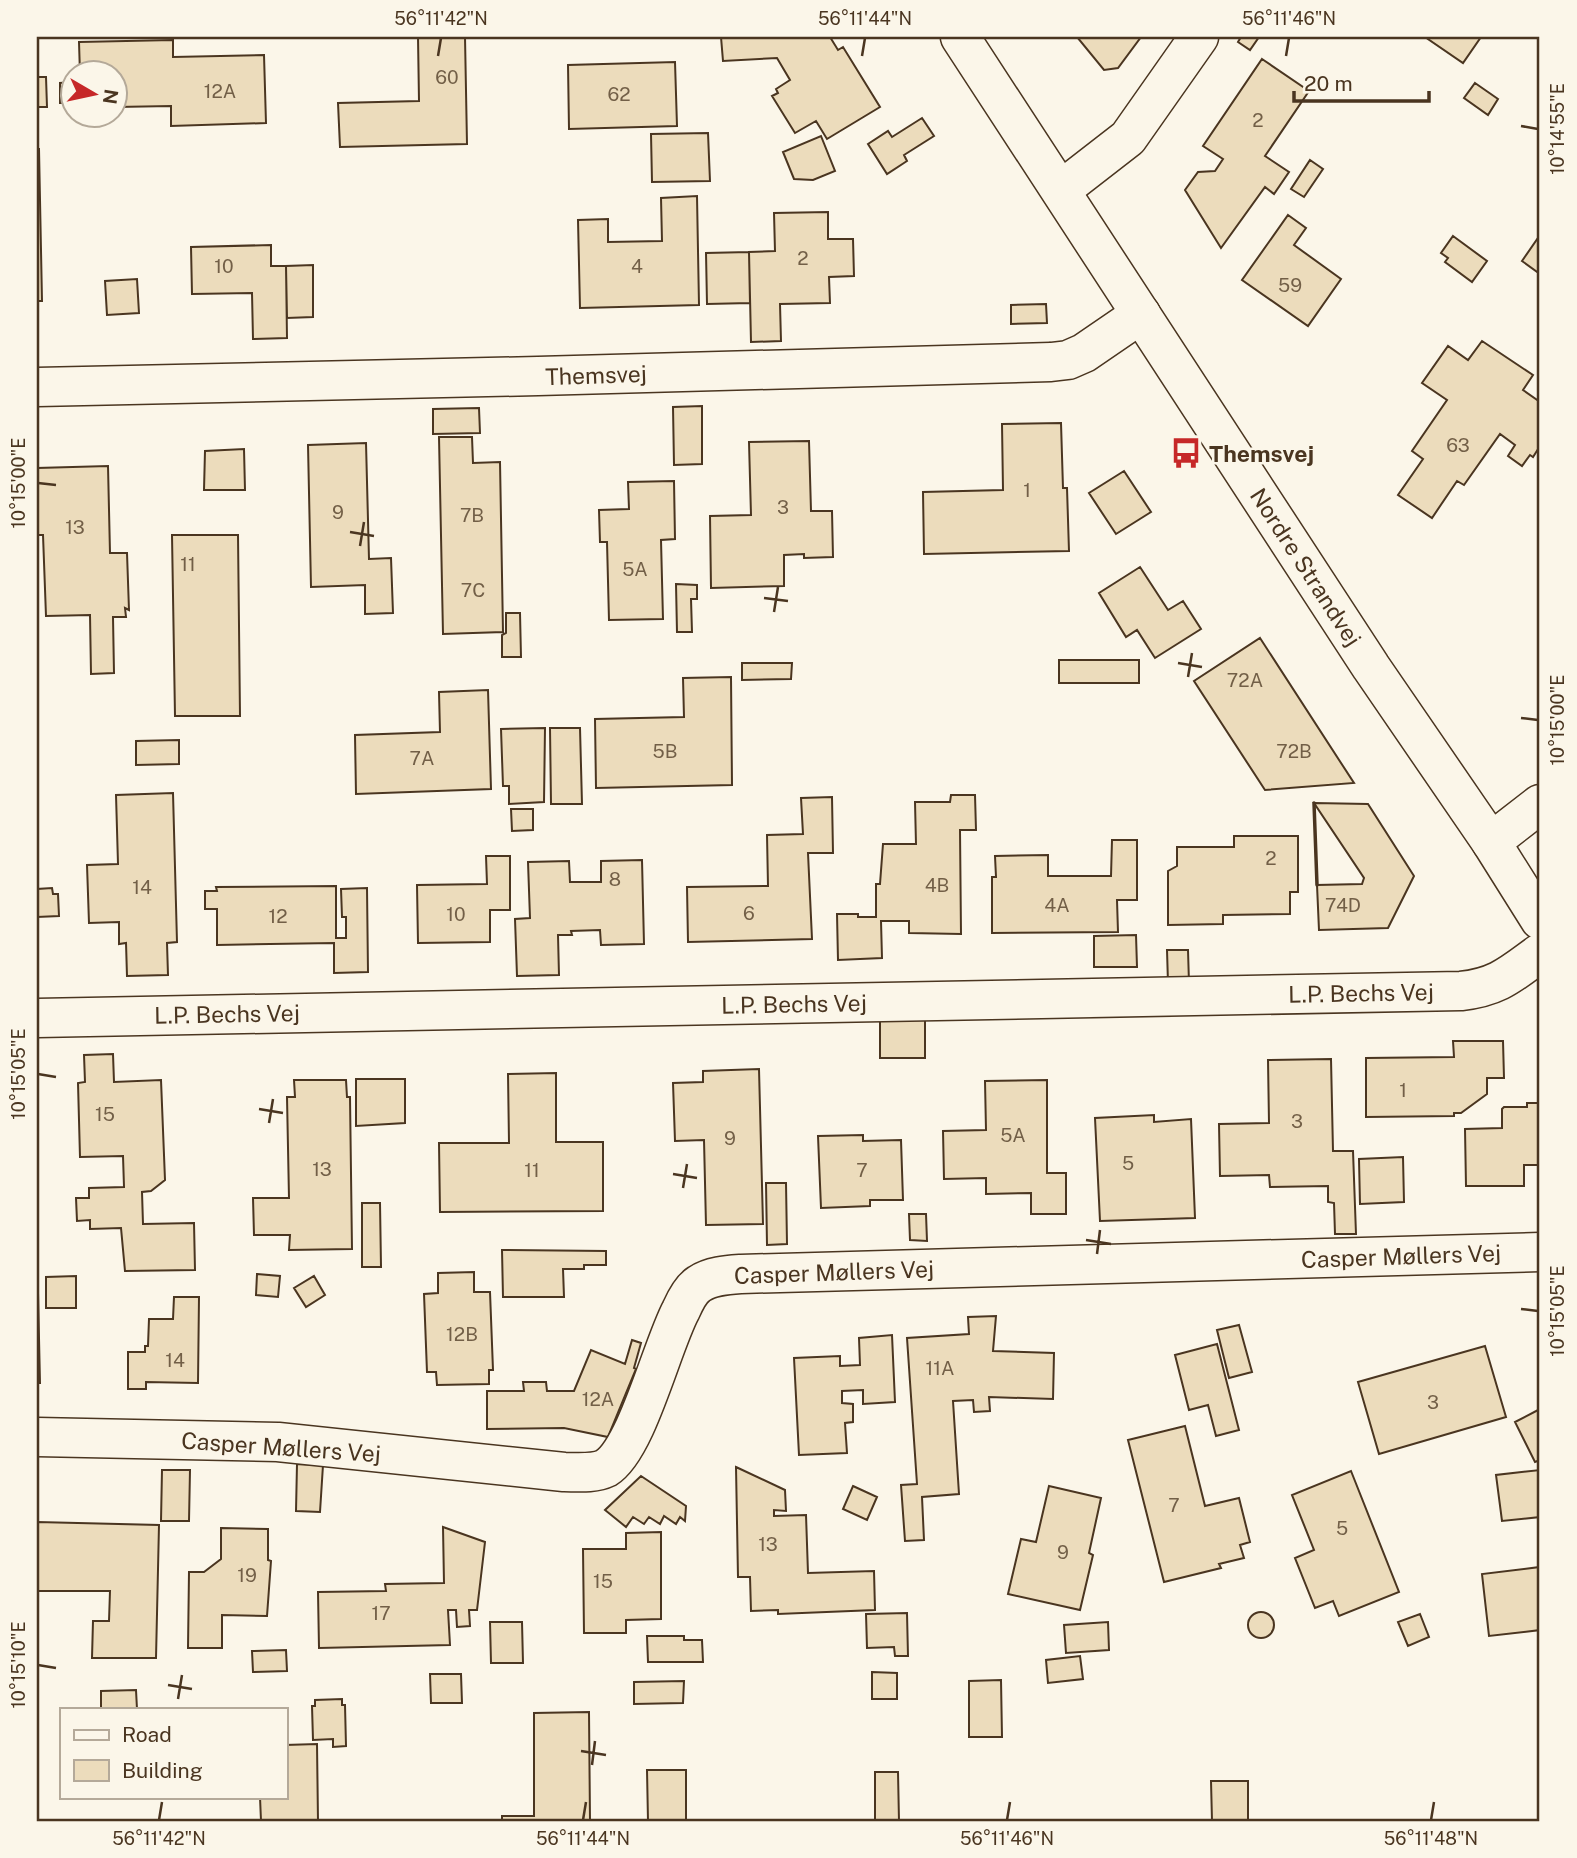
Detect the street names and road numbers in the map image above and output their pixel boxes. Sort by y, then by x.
street label: Themsvej [545,360,647,390]
street label: Nordre Strandvej [1245,483,1367,651]
street label: L.P. Bechs Vej [1288,978,1434,1008]
street label: L.P. Bechs Vej [721,989,867,1019]
street label: L.P. Bechs Vej [154,999,300,1029]
street label: Casper Møllers Vej [1301,1239,1501,1273]
street label: Casper Møllers Vej [734,1255,934,1289]
street label: Casper Møllers Vej [180,1427,382,1467]

